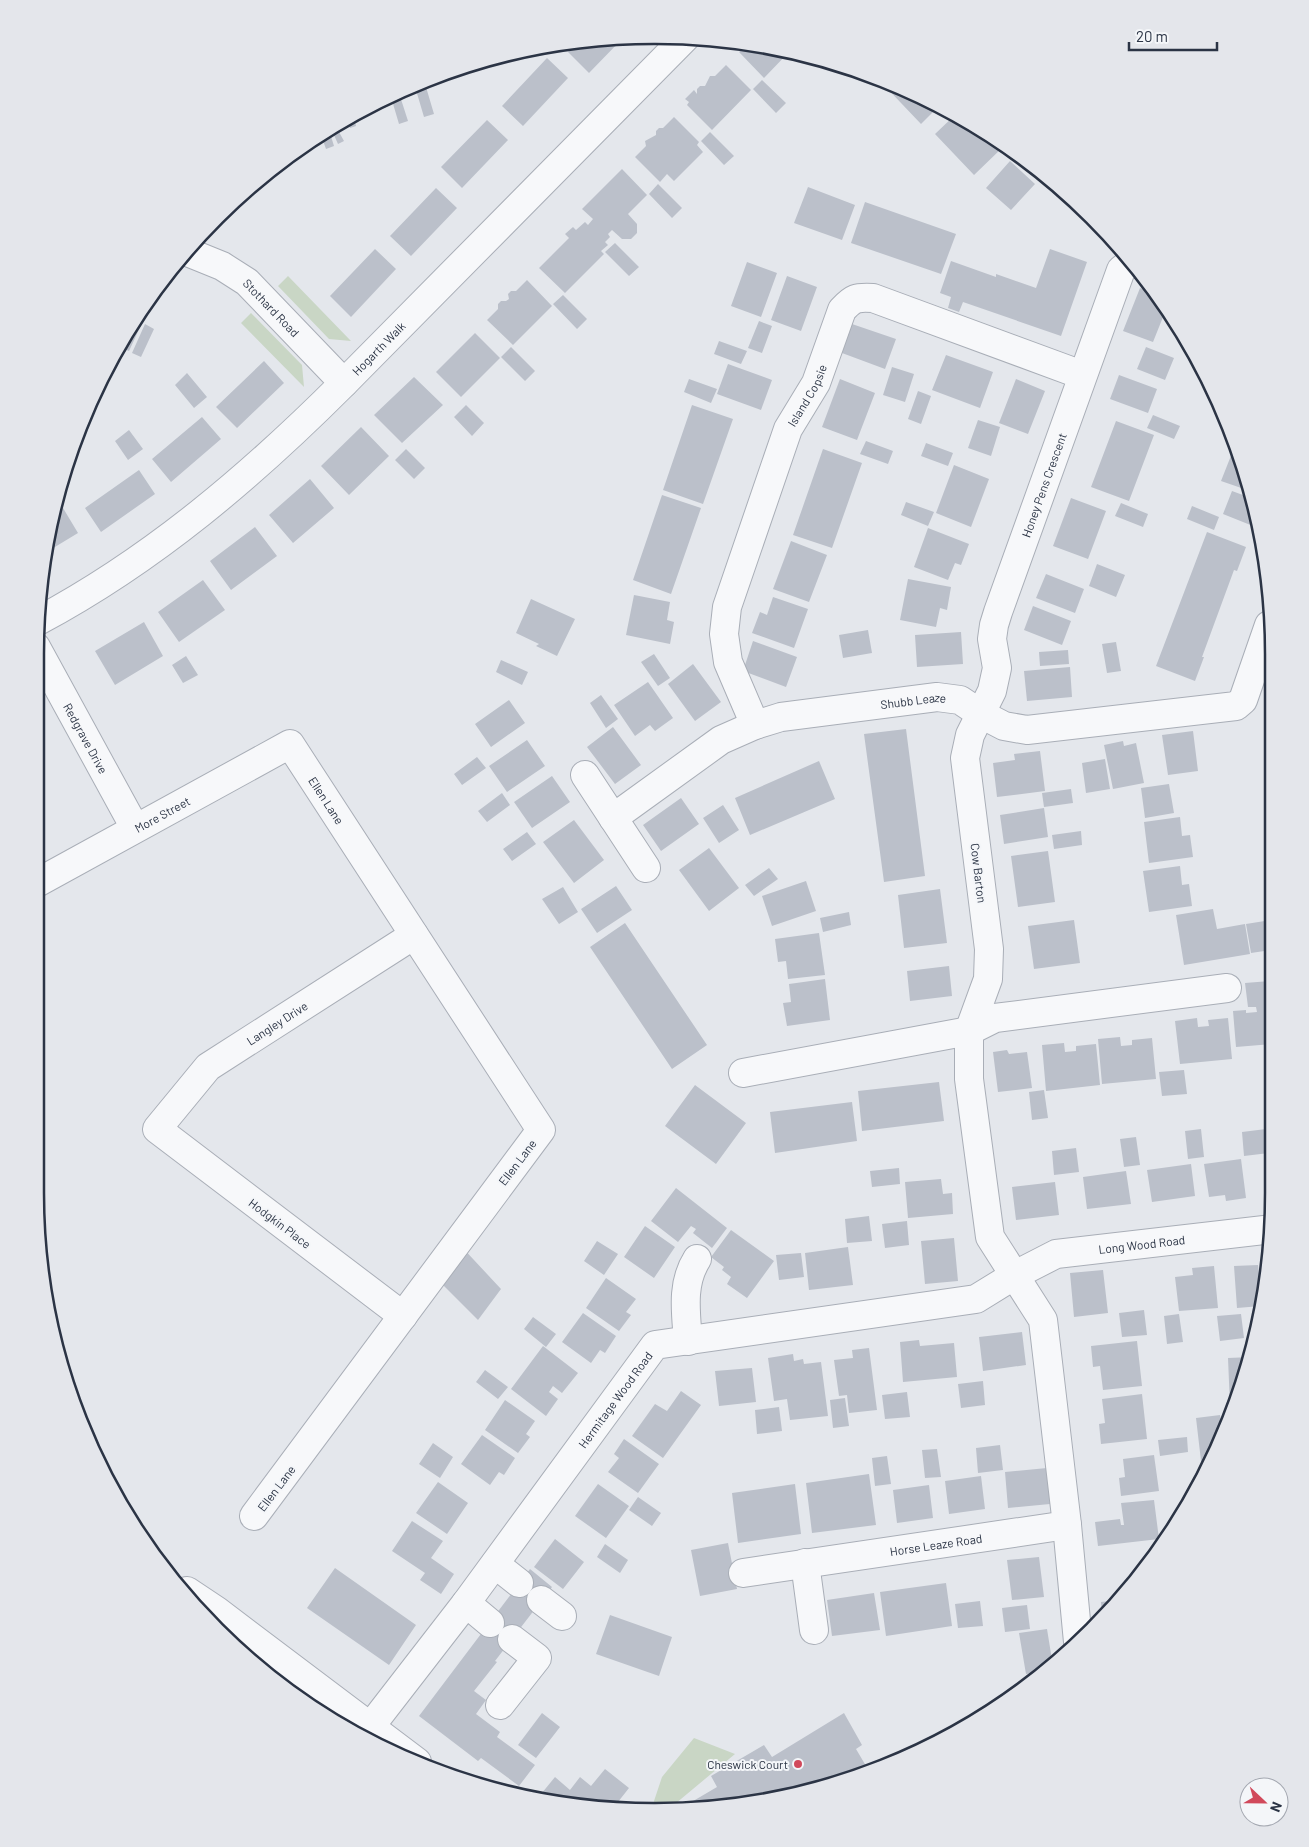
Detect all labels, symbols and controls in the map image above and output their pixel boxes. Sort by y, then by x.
scale bar [1129,20,1216,52]
text: 20 m [1136,27,1168,45]
street label: Stothard Road [241,276,302,339]
street label: Hogarth Walk [349,319,408,378]
street label: Island Copsie [784,362,829,429]
street label: Honey Pens Crescent [1018,431,1069,539]
street label: Shubb Leaze [879,690,947,711]
street label: Redgrave Drive [61,701,111,776]
street label: Ellen Lane [306,774,347,827]
street label: More Street [132,793,192,835]
street label: Cow Barton [968,842,990,904]
street label: Langley Drive [244,998,310,1048]
street label: Ellen Lane [495,1136,539,1188]
street label: Hodgkin Place [246,1195,314,1251]
street label: Long Wood Road [1098,1232,1186,1256]
street label: Hermitage Wood Road [575,1349,655,1450]
street label: Ellen Lane [254,1462,298,1514]
street label: Horse Leaze Road [889,1531,983,1558]
place label: Cheswick Court [707,1757,788,1771]
marker: Cheswick Court [792,1758,804,1770]
north arrow [1239,1777,1289,1827]
text: N [1267,1800,1286,1815]

